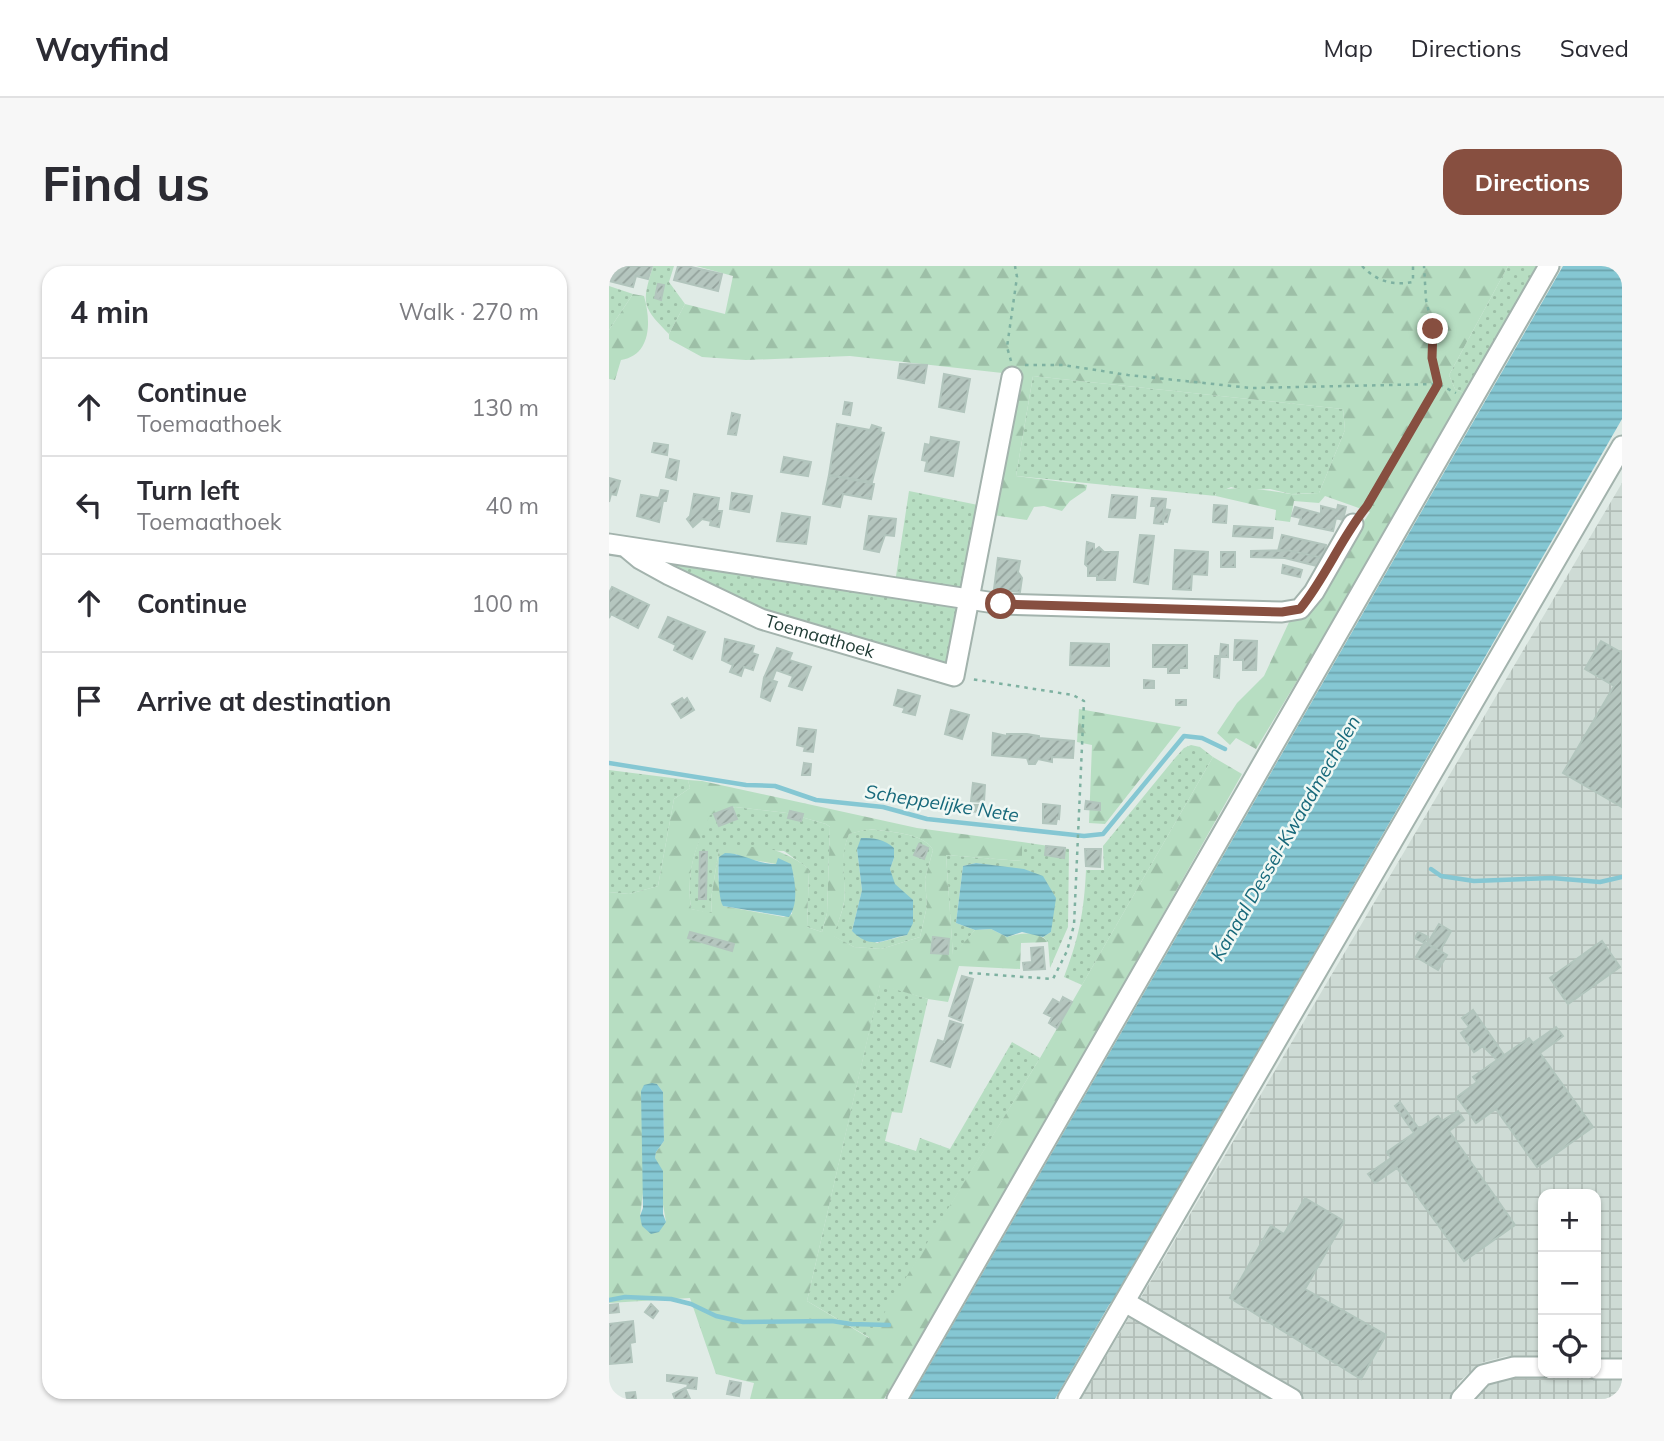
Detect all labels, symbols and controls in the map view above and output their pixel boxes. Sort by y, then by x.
text: Wayfind [35,28,170,69]
text: Map [1323,33,1373,63]
text: Directions [1411,33,1522,63]
text: Saved [1560,33,1629,63]
button: Directions [1443,149,1622,215]
text: Find us [42,152,210,213]
text: 4 min [70,293,149,331]
text: Walk · 270 m [399,297,539,326]
route end [1417,313,1448,344]
text: Continue [137,376,247,409]
icon: ahead [70,388,108,426]
text: 130 m [471,393,539,422]
text: Toemaathoek [137,409,282,438]
text: Turn left [137,474,239,507]
icon: left [70,486,108,524]
text: 40 m [485,491,539,520]
text: Toemaathoek [137,507,282,536]
icon: ahead [70,584,108,622]
text: Continue [137,587,247,620]
route start [985,588,1016,619]
text: 100 m [471,589,539,618]
street label: Toemaathoek [762,609,878,663]
icon: arrive [70,682,108,720]
text: Arrive at destination [137,685,392,718]
water label: Kanaal Dessel-Kwaadmechelen [1205,711,1365,965]
water label: Scheppelijke Nete [863,779,1021,827]
map controls [1538,1189,1601,1378]
button: + [1538,1189,1601,1252]
button: − [1538,1252,1601,1315]
button: locate [1538,1315,1601,1378]

